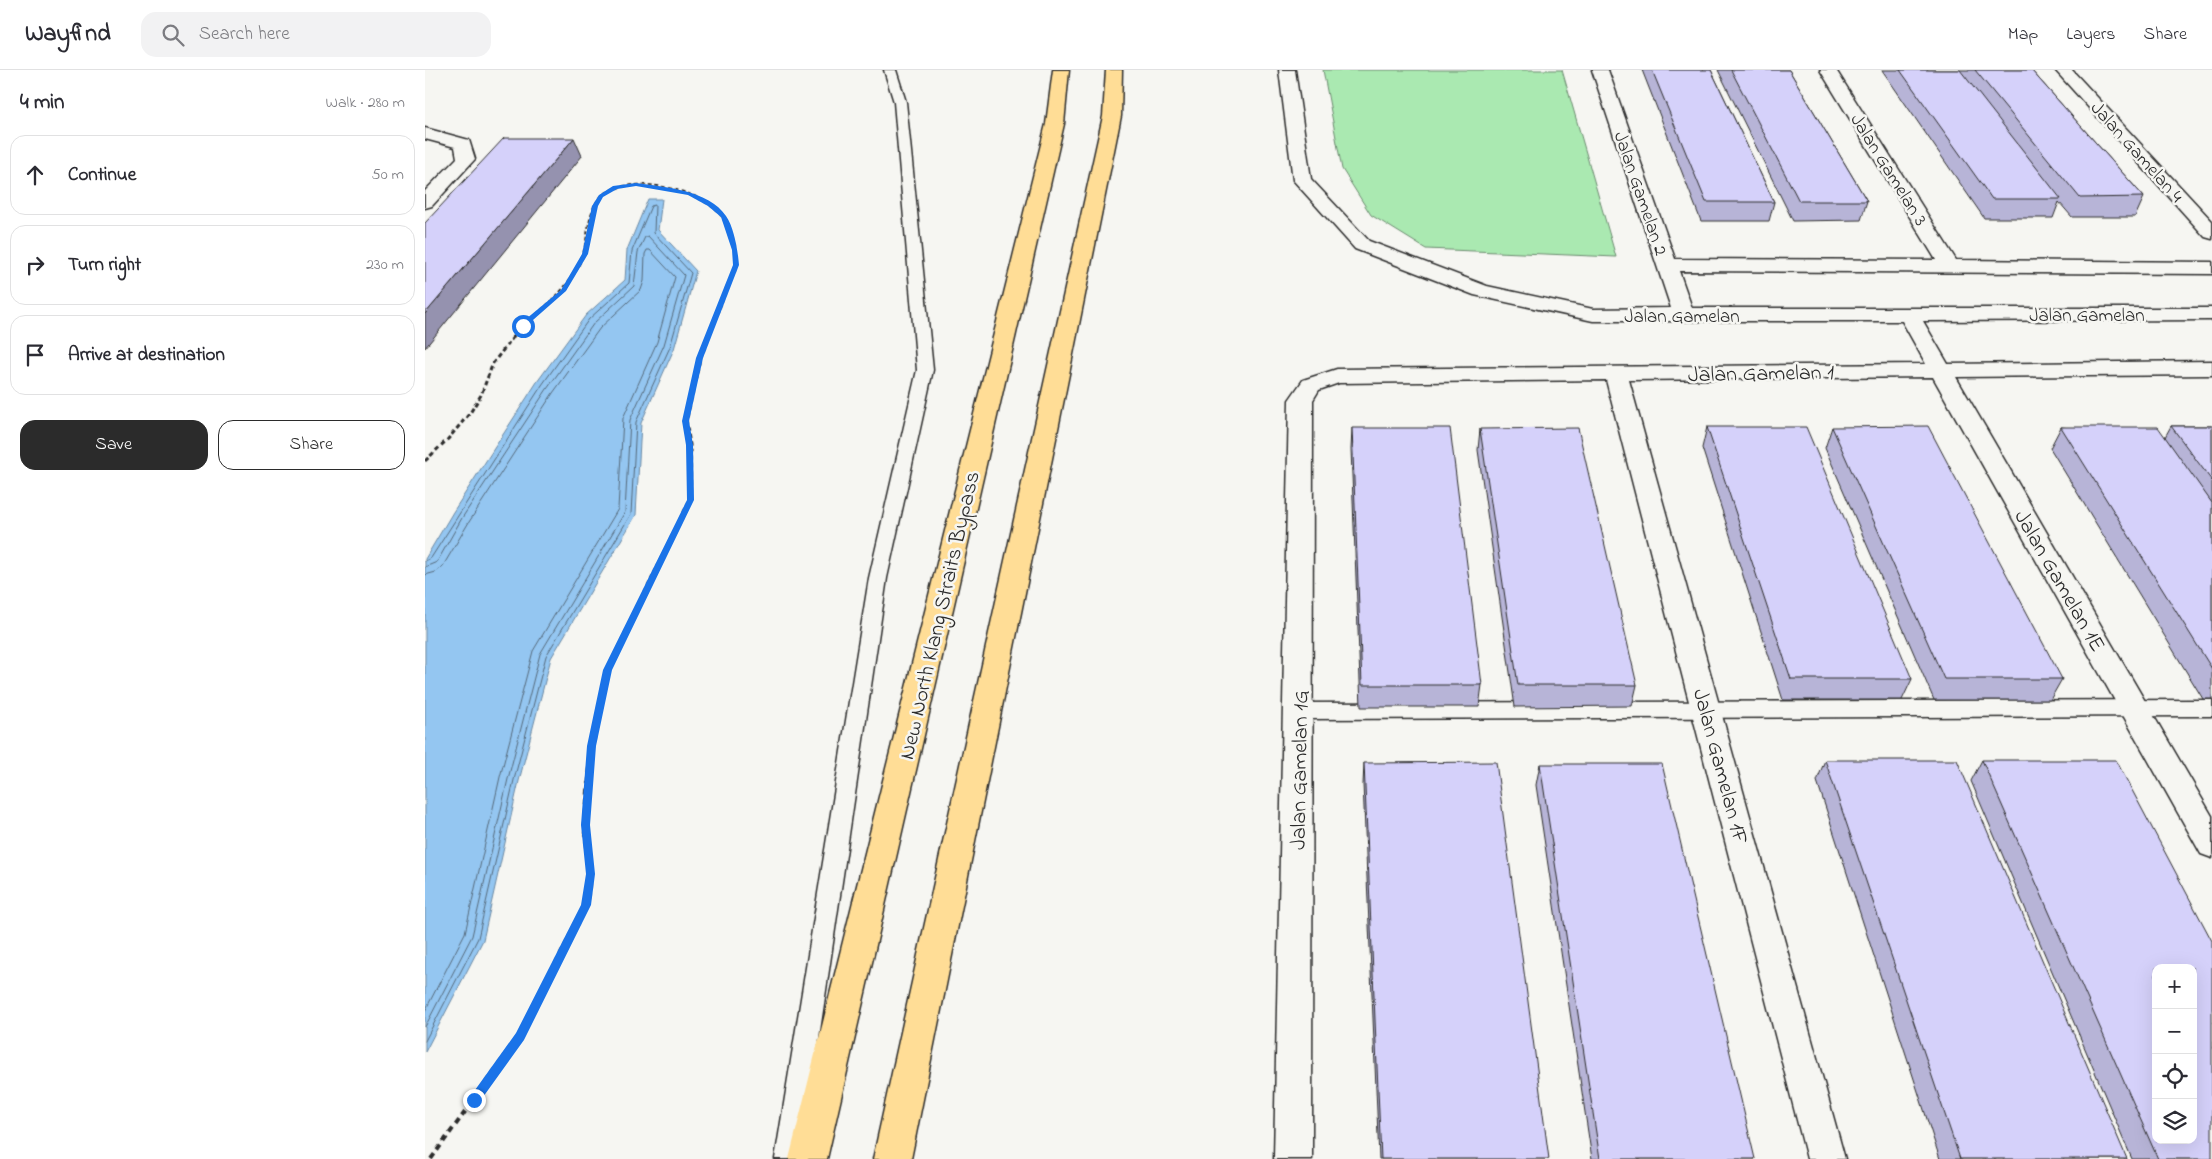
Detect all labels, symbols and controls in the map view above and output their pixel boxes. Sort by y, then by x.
search box [141,12,491,57]
text: Wayfind [25,17,111,52]
icon: search [159,21,187,49]
text: Search here [199,21,290,48]
text: Map [2008,22,2038,48]
text: Layers [2066,22,2116,48]
text: Share [2144,22,2187,48]
text: 4 min [20,88,64,118]
text: Walk · 280 m [326,91,405,115]
street label: Jalan Gamelan 4 [2083,96,2189,209]
street label: Jalan Gamelan 3 [1843,109,1933,232]
street label: Jalan Gamelan 2 [1606,128,1673,259]
icon: ahead [21,161,49,189]
text: Continue [68,162,136,189]
text: 50 m [372,163,404,187]
icon: right [21,251,49,279]
text: Turn right [68,252,141,279]
text: 230 m [366,253,404,277]
street label: Jalan Gamelan [2029,303,2145,330]
street label: Jalan Gamelan [1624,304,1740,331]
route start [512,315,535,338]
icon: arrive [21,341,49,369]
text: Arrive at destination [68,342,225,369]
street label: Jalan Gamelan 1 [1688,358,1834,392]
button: Save [20,420,208,470]
button: Share [218,420,405,470]
street label: New North Klang Straits Bypass [892,468,991,763]
street label: Jalan Gamelan 1E [2005,504,2112,659]
street label: Jalan Gamelan 1F [1683,685,1755,848]
street label: Jalan Gamelan 1G [1284,690,1318,850]
map controls [2152,964,2197,1144]
button: + [2152,964,2197,1009]
button: − [2152,1009,2197,1054]
button: locate [2152,1054,2197,1099]
route end [463,1089,486,1112]
button: layers [2152,1099,2197,1144]

